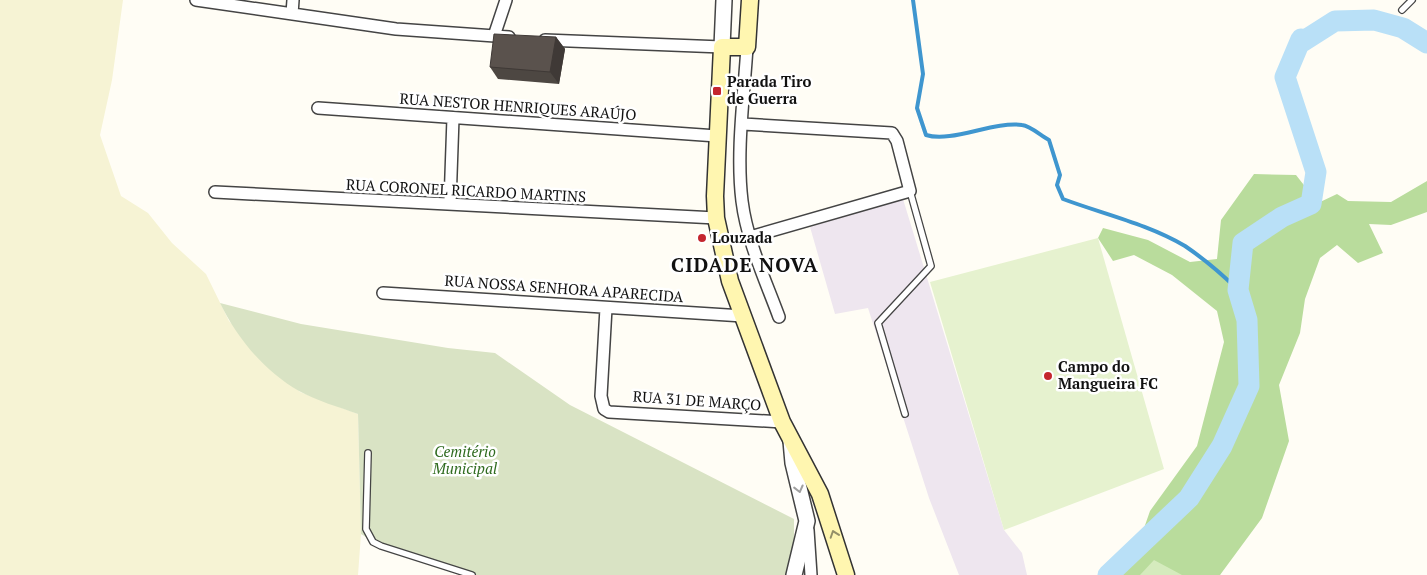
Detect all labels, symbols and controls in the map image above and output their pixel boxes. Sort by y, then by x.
place label: Parada Tiro de Guerra [727,71,812,108]
marker: Parada Tiro de Guerra [711,85,723,97]
street label: RUA NESTOR HENRIQUES ARAÚJO [399,88,637,124]
street label: RUA CORONEL RICARDO MARTINS [345,174,587,206]
place label: Louzada [712,227,773,247]
marker: Louzada [696,232,708,244]
district label: CIDADE NOVA [671,251,819,278]
street label: RUA NOSSA SENHORA APARECIDA [444,270,685,306]
place label: Campo do Mangueira FC [1058,356,1158,393]
marker: Campo do Mangueira FC [1042,370,1054,382]
street label: RUA 31 DE MARÇO [632,386,762,414]
park label: Cemitério Municipal [432,441,498,478]
one-way arrow [793,484,804,493]
one-way arrow [830,530,840,539]

